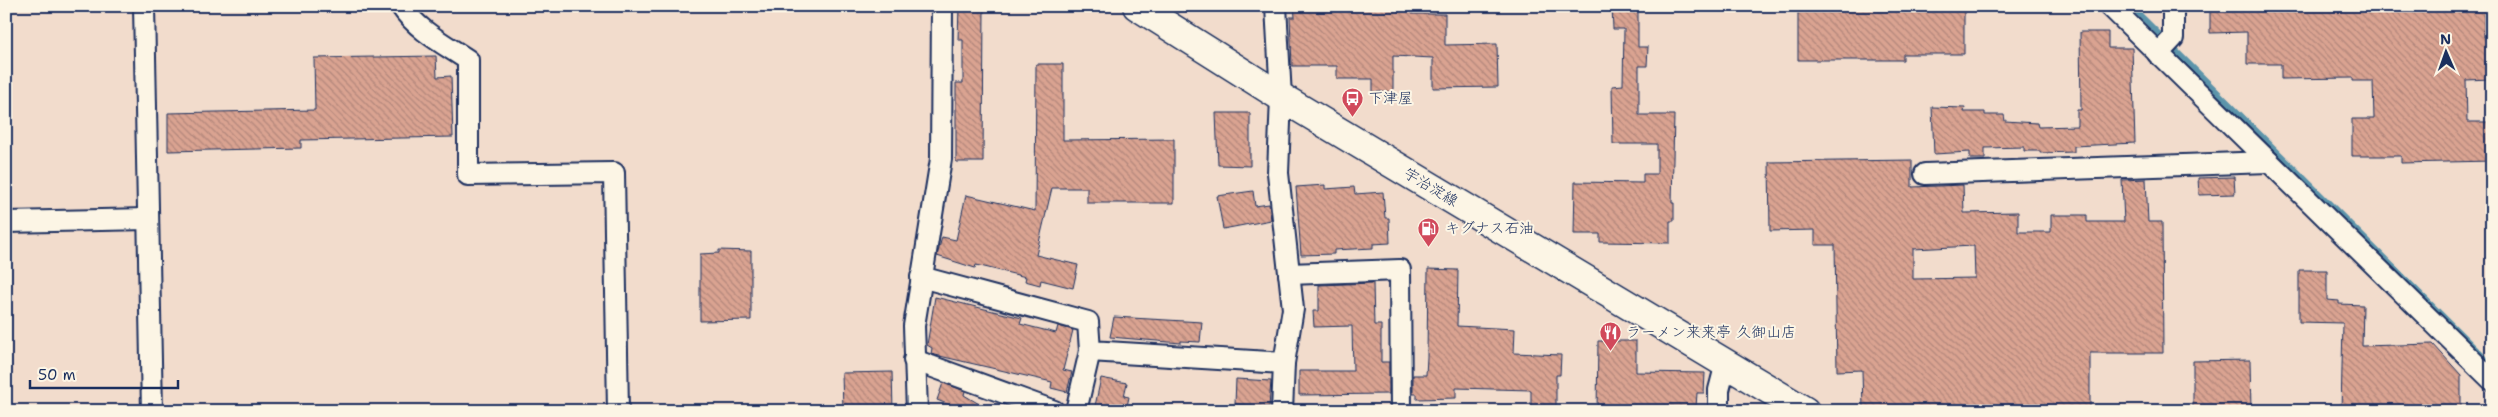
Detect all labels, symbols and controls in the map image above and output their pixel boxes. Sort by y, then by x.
north arrow [2420,28,2470,78]
text: N [2440,30,2451,48]
bus stop icon: 下津屋 [1340,86,1364,117]
place label: 下津屋 [1368,88,1413,108]
street label: 宇治淀線 [1400,163,1462,211]
fuel station icon: キグナス石油 [1417,216,1441,247]
place label: キグナス石油 [1445,218,1534,238]
restaurant icon: ラーメン来来亭 久御山店 [1598,320,1622,351]
place label: ラーメン来来亭 久御山店 [1626,322,1796,342]
scale bar [30,357,178,389]
text: 50 m [38,365,76,385]

